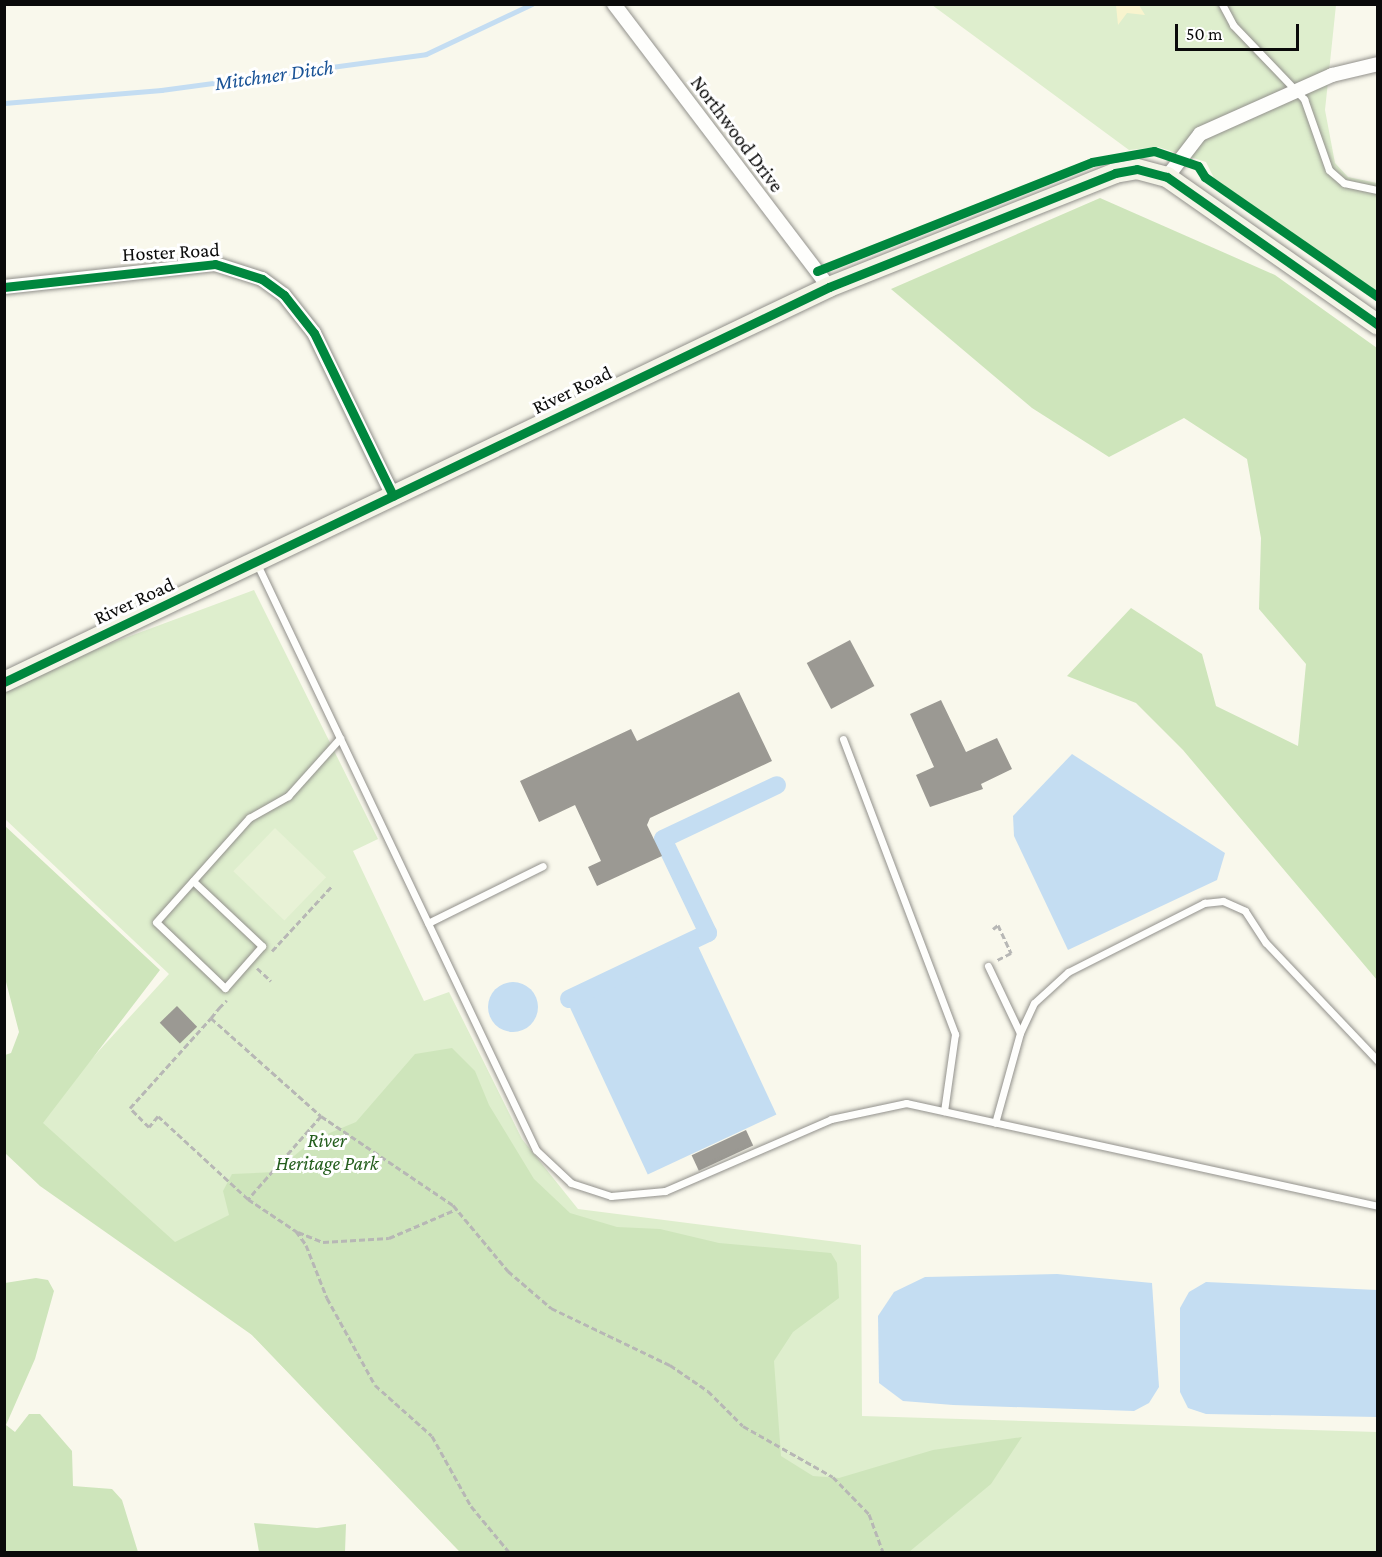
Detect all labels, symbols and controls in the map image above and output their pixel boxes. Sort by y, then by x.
scale bar [1178,12,1302,50]
text: 50 m [1186,24,1223,44]
water label: Mitchner Ditch [213,54,335,96]
street label: Northwood Drive [685,71,789,197]
street label: Hoster Road [122,237,220,267]
street label: River Road [528,360,616,420]
street label: River Road [90,572,178,630]
park label: River Heritage Park [275,1129,379,1176]

